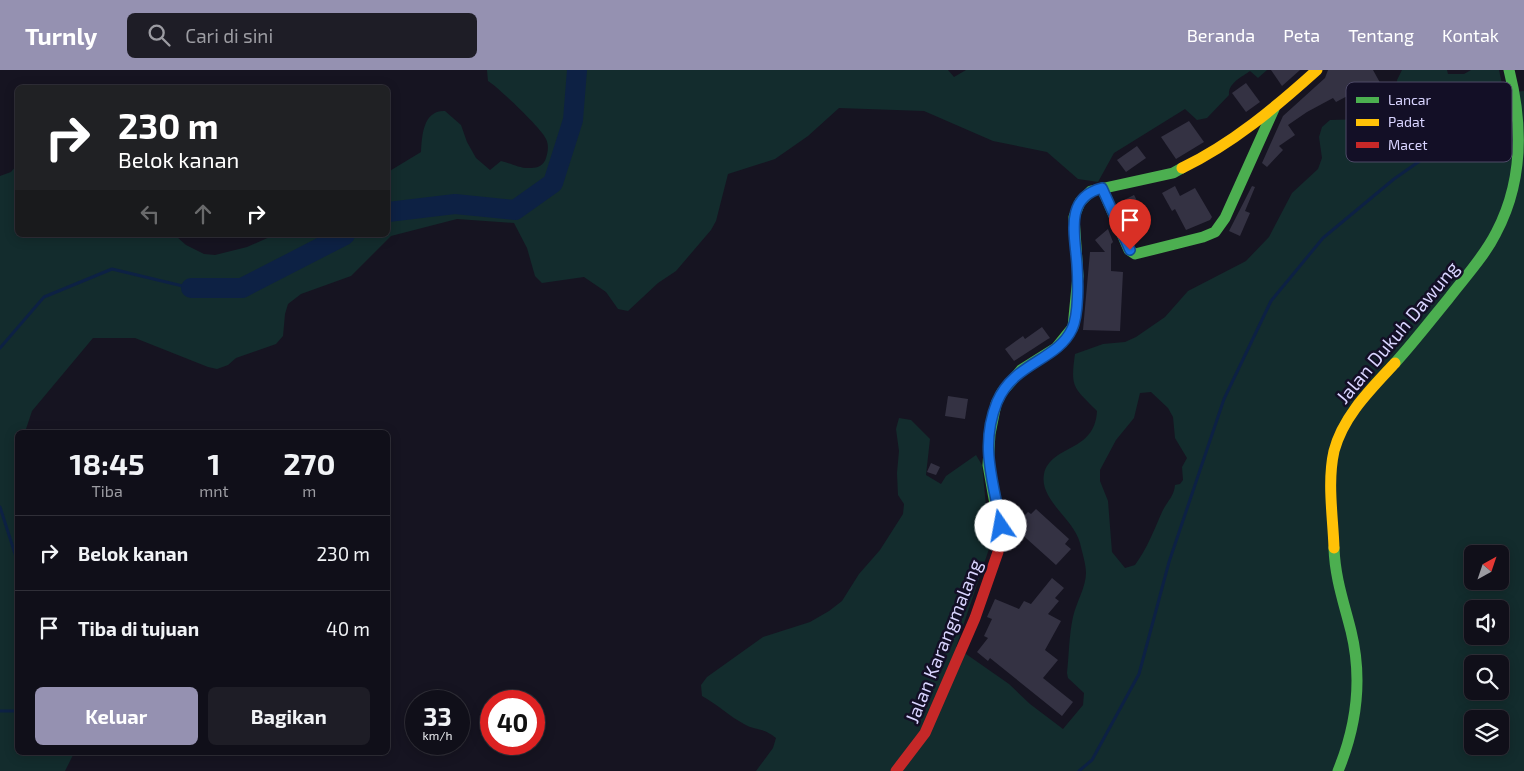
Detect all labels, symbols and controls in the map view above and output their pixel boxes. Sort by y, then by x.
search box [127,13,477,58]
text: Turnly [25,21,97,50]
icon: search [145,21,173,49]
text: Cari di sini [185,24,273,47]
text: Beranda [1187,24,1255,46]
text: Peta [1283,24,1320,46]
text: Tentang [1348,24,1414,46]
text: Kontak [1442,24,1499,46]
legend [1346,82,1512,162]
text: Lancar [1388,91,1432,108]
text: 230 m [118,104,219,146]
icon: right [35,105,100,170]
text: Padat [1388,113,1425,130]
text: Macet [1388,136,1428,153]
text: Belok kanan [118,146,239,172]
pin [1109,199,1151,250]
icon: left [136,200,164,228]
icon: ahead [189,200,217,228]
icon: right [242,200,270,228]
icon: arrive [1116,206,1144,234]
street label: Jalan Dukuh Dawung [1331,256,1463,408]
text: 18:45 [70,445,145,481]
text: 1 [207,445,220,481]
text: 270 [283,445,335,481]
text: Tiba [92,481,123,500]
text: mnt [199,481,229,500]
text: m [302,481,316,500]
position arrow [974,499,1026,551]
icon: right [35,539,63,567]
text: Belok kanan [78,542,188,565]
text: 230 m [316,542,370,565]
north arrow [1464,545,1509,590]
map controls [1464,545,1509,755]
street label: Jalan Karangmalang [900,555,986,726]
button: sound [1464,600,1509,645]
icon: arrive [35,614,63,642]
text: Tiba di tujuan [78,617,199,640]
text: 40 m [326,617,370,640]
button: search [1464,655,1509,700]
button: Keluar [35,687,198,745]
button: Bagikan [208,687,370,745]
speed limit sign: 40 [480,690,545,755]
text: 33 [423,701,452,731]
button: layers [1464,710,1509,755]
text: km/h [423,728,452,742]

